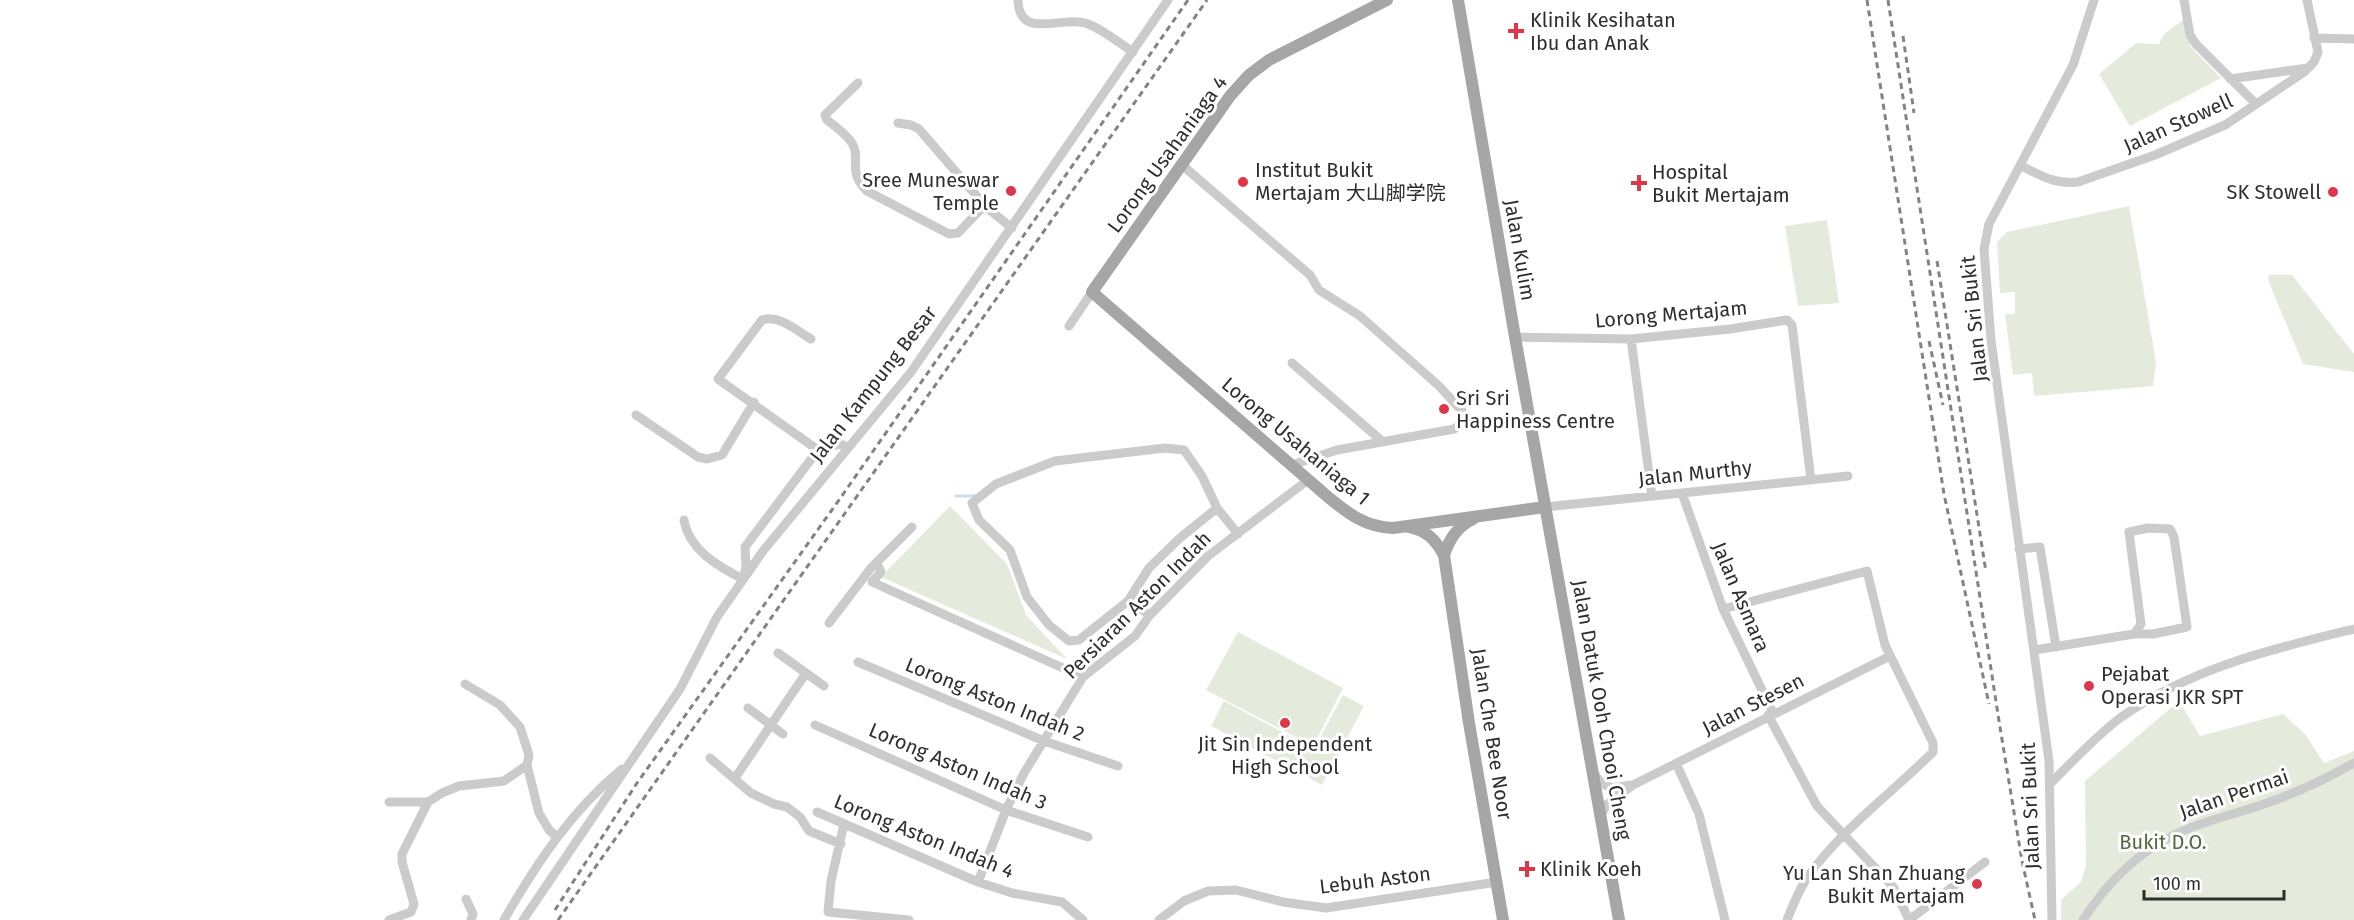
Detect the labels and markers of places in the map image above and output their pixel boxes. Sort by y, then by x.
place label: Klinik Kesihatan Ibu dan Anak [1530,8,1676,55]
marker: Klinik Kesihatan Ibu dan Anak [1507,22,1525,40]
place label: Institut Bukit Mertajam 大山脚学院 [1255,158,1446,205]
place label: Hospital Bukit Mertajam [1652,160,1790,207]
place label: Sree Muneswar Temple [862,168,999,215]
marker: Hospital Bukit Mertajam [1630,174,1648,192]
marker: Institut Bukit Mertajam 大山脚学院 [1236,175,1250,189]
place label: SK Stowell [2227,180,2321,204]
marker: Sree Muneswar Temple [1004,184,1018,198]
marker: SK Stowell [2326,185,2340,199]
place label: Sri Sri Happiness Centre [1456,386,1615,433]
marker: Sri Sri Happiness Centre [1437,402,1451,416]
place label: Pejabat Operasi JKR SPT [2101,662,2244,709]
marker: Pejabat Operasi JKR SPT [2082,679,2096,693]
marker: Jit Sin Independent High School [1278,716,1292,730]
place label: Jit Sin Independent High School [1198,732,1373,779]
place label: Klinik Koeh [1540,857,1642,881]
marker: Klinik Koeh [1518,860,1536,878]
place label: Yu Lan Shan Zhuang Bukit Mertajam [1783,861,1966,908]
marker: Yu Lan Shan Zhuang Bukit Mertajam [1970,877,1984,891]

